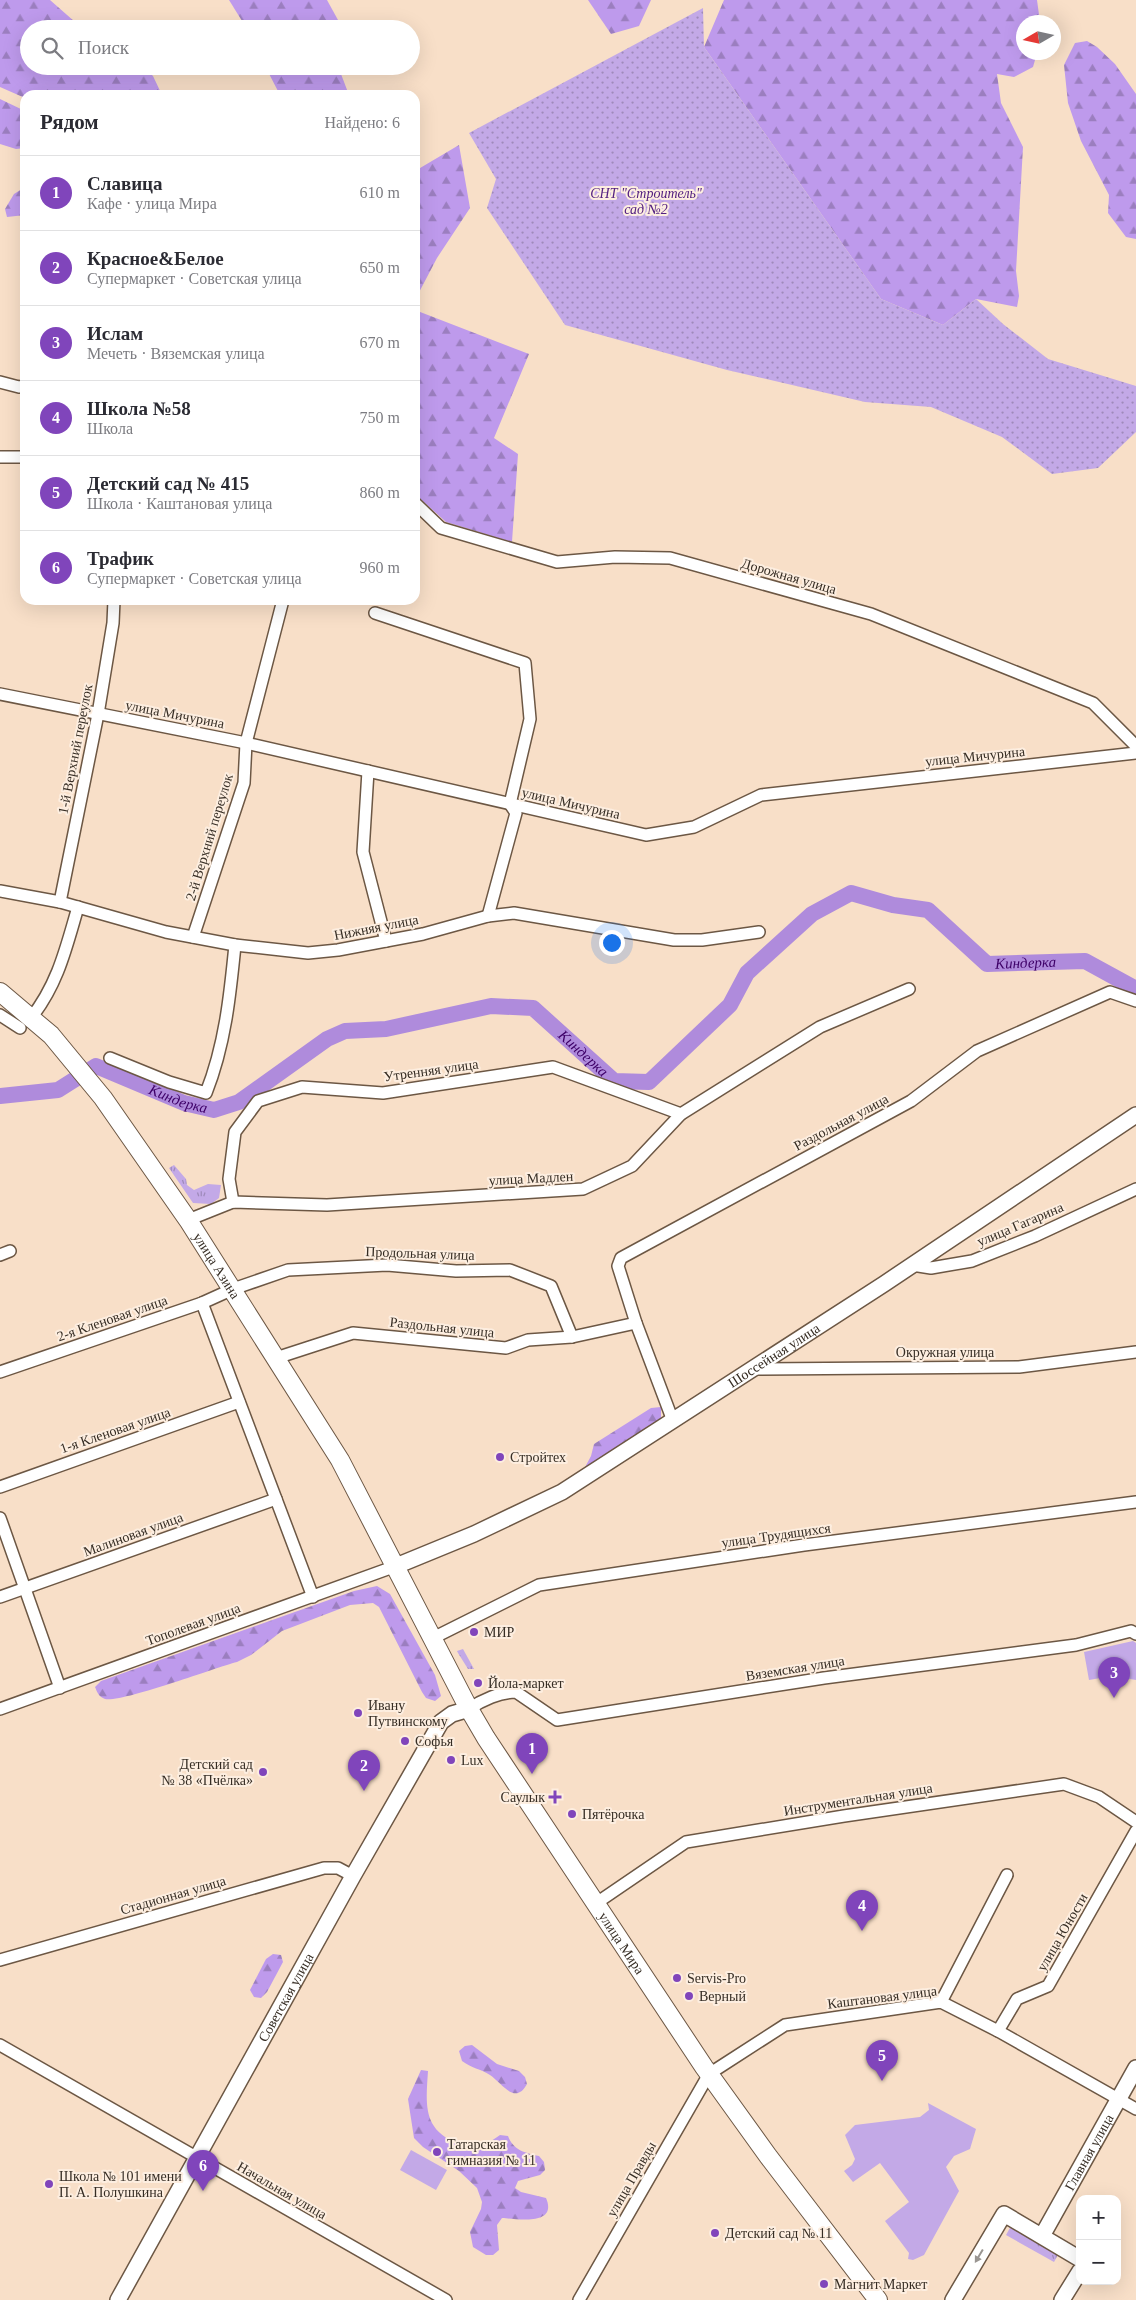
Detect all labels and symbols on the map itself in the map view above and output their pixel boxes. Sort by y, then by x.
north arrow [1016,15,1061,60]
park label: СНТ "Строитель" сад №2 [590,186,702,217]
street label: Дорожная улица [740,556,839,597]
street label: 1-й Верхний переулок [56,683,95,815]
street label: улица Мичурина [124,698,226,732]
street label: улица Мичурина [924,744,1026,769]
street label: 2-й Верхний переулок [183,772,236,902]
street label: улица Мичурина [520,785,622,822]
street label: Нижняя улица [333,912,420,943]
your location [599,930,625,956]
water label: Киндерка [994,954,1056,972]
water label: Киндерка [555,1026,611,1080]
street label: Утренняя улица [383,1056,480,1085]
water label: Киндерка [146,1081,209,1116]
street label: Раздольная улица [791,1091,892,1154]
street label: улица Мадлен [488,1169,574,1188]
street label: улица Гагарина [975,1199,1066,1249]
street label: улица Азина [190,1230,243,1302]
street label: Продольная улица [365,1244,476,1263]
street label: 2-я Кленовая улица [55,1292,170,1344]
street label: Раздольная улица [389,1315,496,1341]
street label: Шоссейная улица [725,1320,823,1391]
street label: Окружная улица [896,1345,995,1360]
street label: 1-я Кленовая улица [58,1404,173,1456]
place label: Стройтех [510,1450,566,1465]
marker: Стройтех [494,1451,506,1463]
street label: Малиновая улица [81,1509,186,1559]
street label: улица Трудящихся [721,1520,832,1551]
street label: Тополевая улица [144,1600,243,1648]
place label: МИР [484,1625,515,1640]
marker: МИР [468,1626,480,1638]
street label: Вяземская улица [745,1653,846,1684]
pin: 3 [1098,1657,1130,1698]
place label: Йола-маркет [488,1675,564,1691]
marker: Йола-маркет [472,1677,484,1689]
place label: Ивану Путвинскому [368,1698,448,1729]
marker: Ивану Путвинскому [352,1707,364,1719]
pin: 1 [516,1733,548,1774]
place label: Софья [415,1734,454,1749]
marker: Софья [399,1735,411,1747]
pin: 2 [348,1750,380,1791]
place label: Lux [461,1753,484,1768]
marker: Lux [445,1754,457,1766]
place label: Детский сад № 38 «Пчёлка» [161,1757,253,1788]
marker: Детский сад № 38 «Пчёлка» [257,1766,269,1778]
street label: Инструментальная улица [783,1780,934,1819]
place label: Саулык [501,1790,545,1805]
marker: Саулык [549,1791,561,1803]
place label: Пятёрочка [582,1807,645,1822]
marker: Пятёрочка [566,1808,578,1820]
street label: Стадионная улица [119,1873,228,1918]
pin: 4 [846,1890,878,1931]
street label: улица Юности [1034,1890,1091,1974]
street label: улица Мира [595,1909,648,1978]
street label: Советская улица [256,1950,317,2045]
place label: Servis-Pro [687,1971,746,1986]
marker: Servis-Pro [671,1972,683,1984]
street label: Каштановая улица [826,1983,938,2012]
place label: Верный [699,1989,746,2004]
marker: Верный [683,1990,695,2002]
pin: 5 [866,2040,898,2081]
street label: Главная улица [1062,2111,1117,2193]
place label: Татарская гимназия № 11 [447,2137,536,2168]
street label: улица Правды [604,2139,659,2219]
marker: Татарская гимназия № 11 [431,2146,443,2158]
pin: 6 [187,2150,219,2191]
street label: Начальная улица [234,2159,330,2223]
place label: Школа № 101 имени П. А. Полушкина [59,2169,182,2200]
marker: Школа № 101 имени П. А. Полушкина [43,2178,55,2190]
place label: Детский сад № 11 [725,2226,832,2241]
marker: Детский сад № 11 [709,2227,721,2239]
one-way arrow [975,2249,984,2262]
place label: Магнит Маркет [834,2277,927,2292]
marker: Магнит Маркет [818,2278,830,2290]

